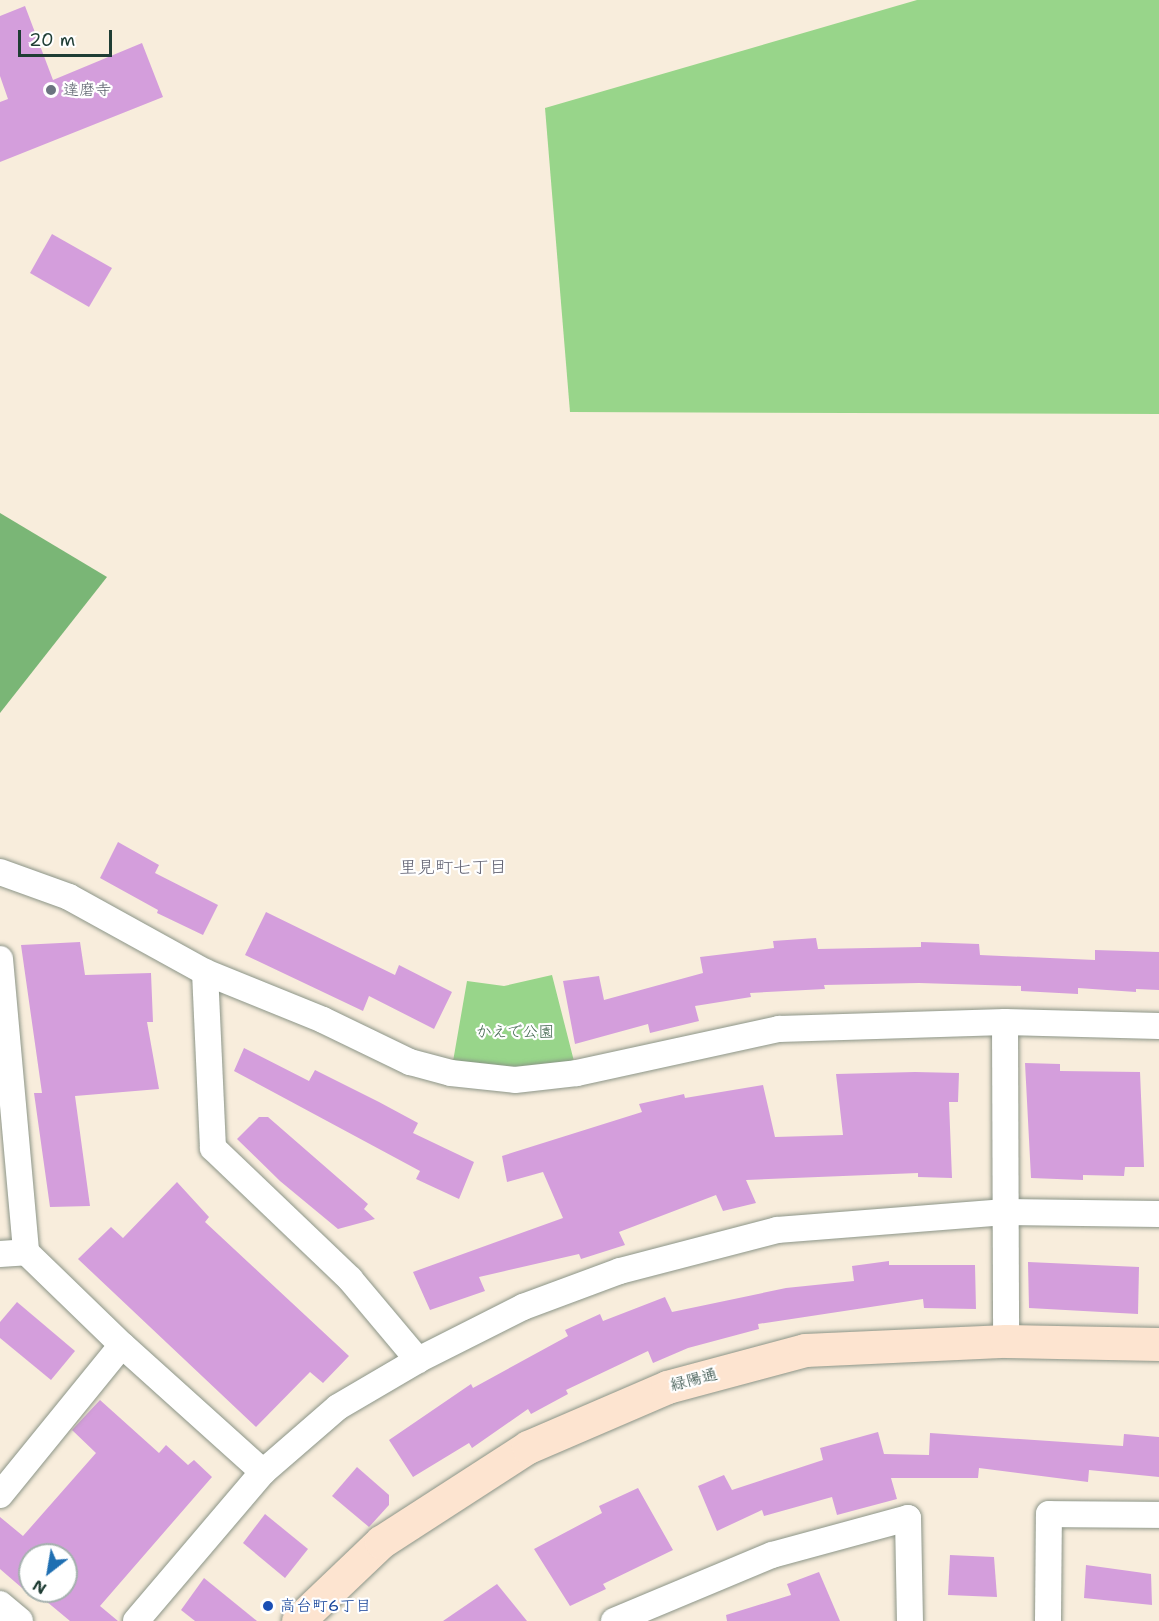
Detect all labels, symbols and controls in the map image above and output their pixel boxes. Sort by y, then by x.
scale bar [21,18,116,56]
text: 20 m [29,28,75,52]
place label: 達磨寺 [63,80,111,100]
marker: 達磨寺 [44,83,58,97]
district label: 里見町七丁目 [399,856,507,878]
park label: かえで公園 [475,1022,555,1042]
street label: 緑陽通 [668,1365,720,1395]
north arrow [18,1543,78,1603]
text: N [29,1575,50,1599]
place label: 高台町6丁目 [280,1596,371,1616]
marker: 高台町6丁目 [261,1599,275,1613]

